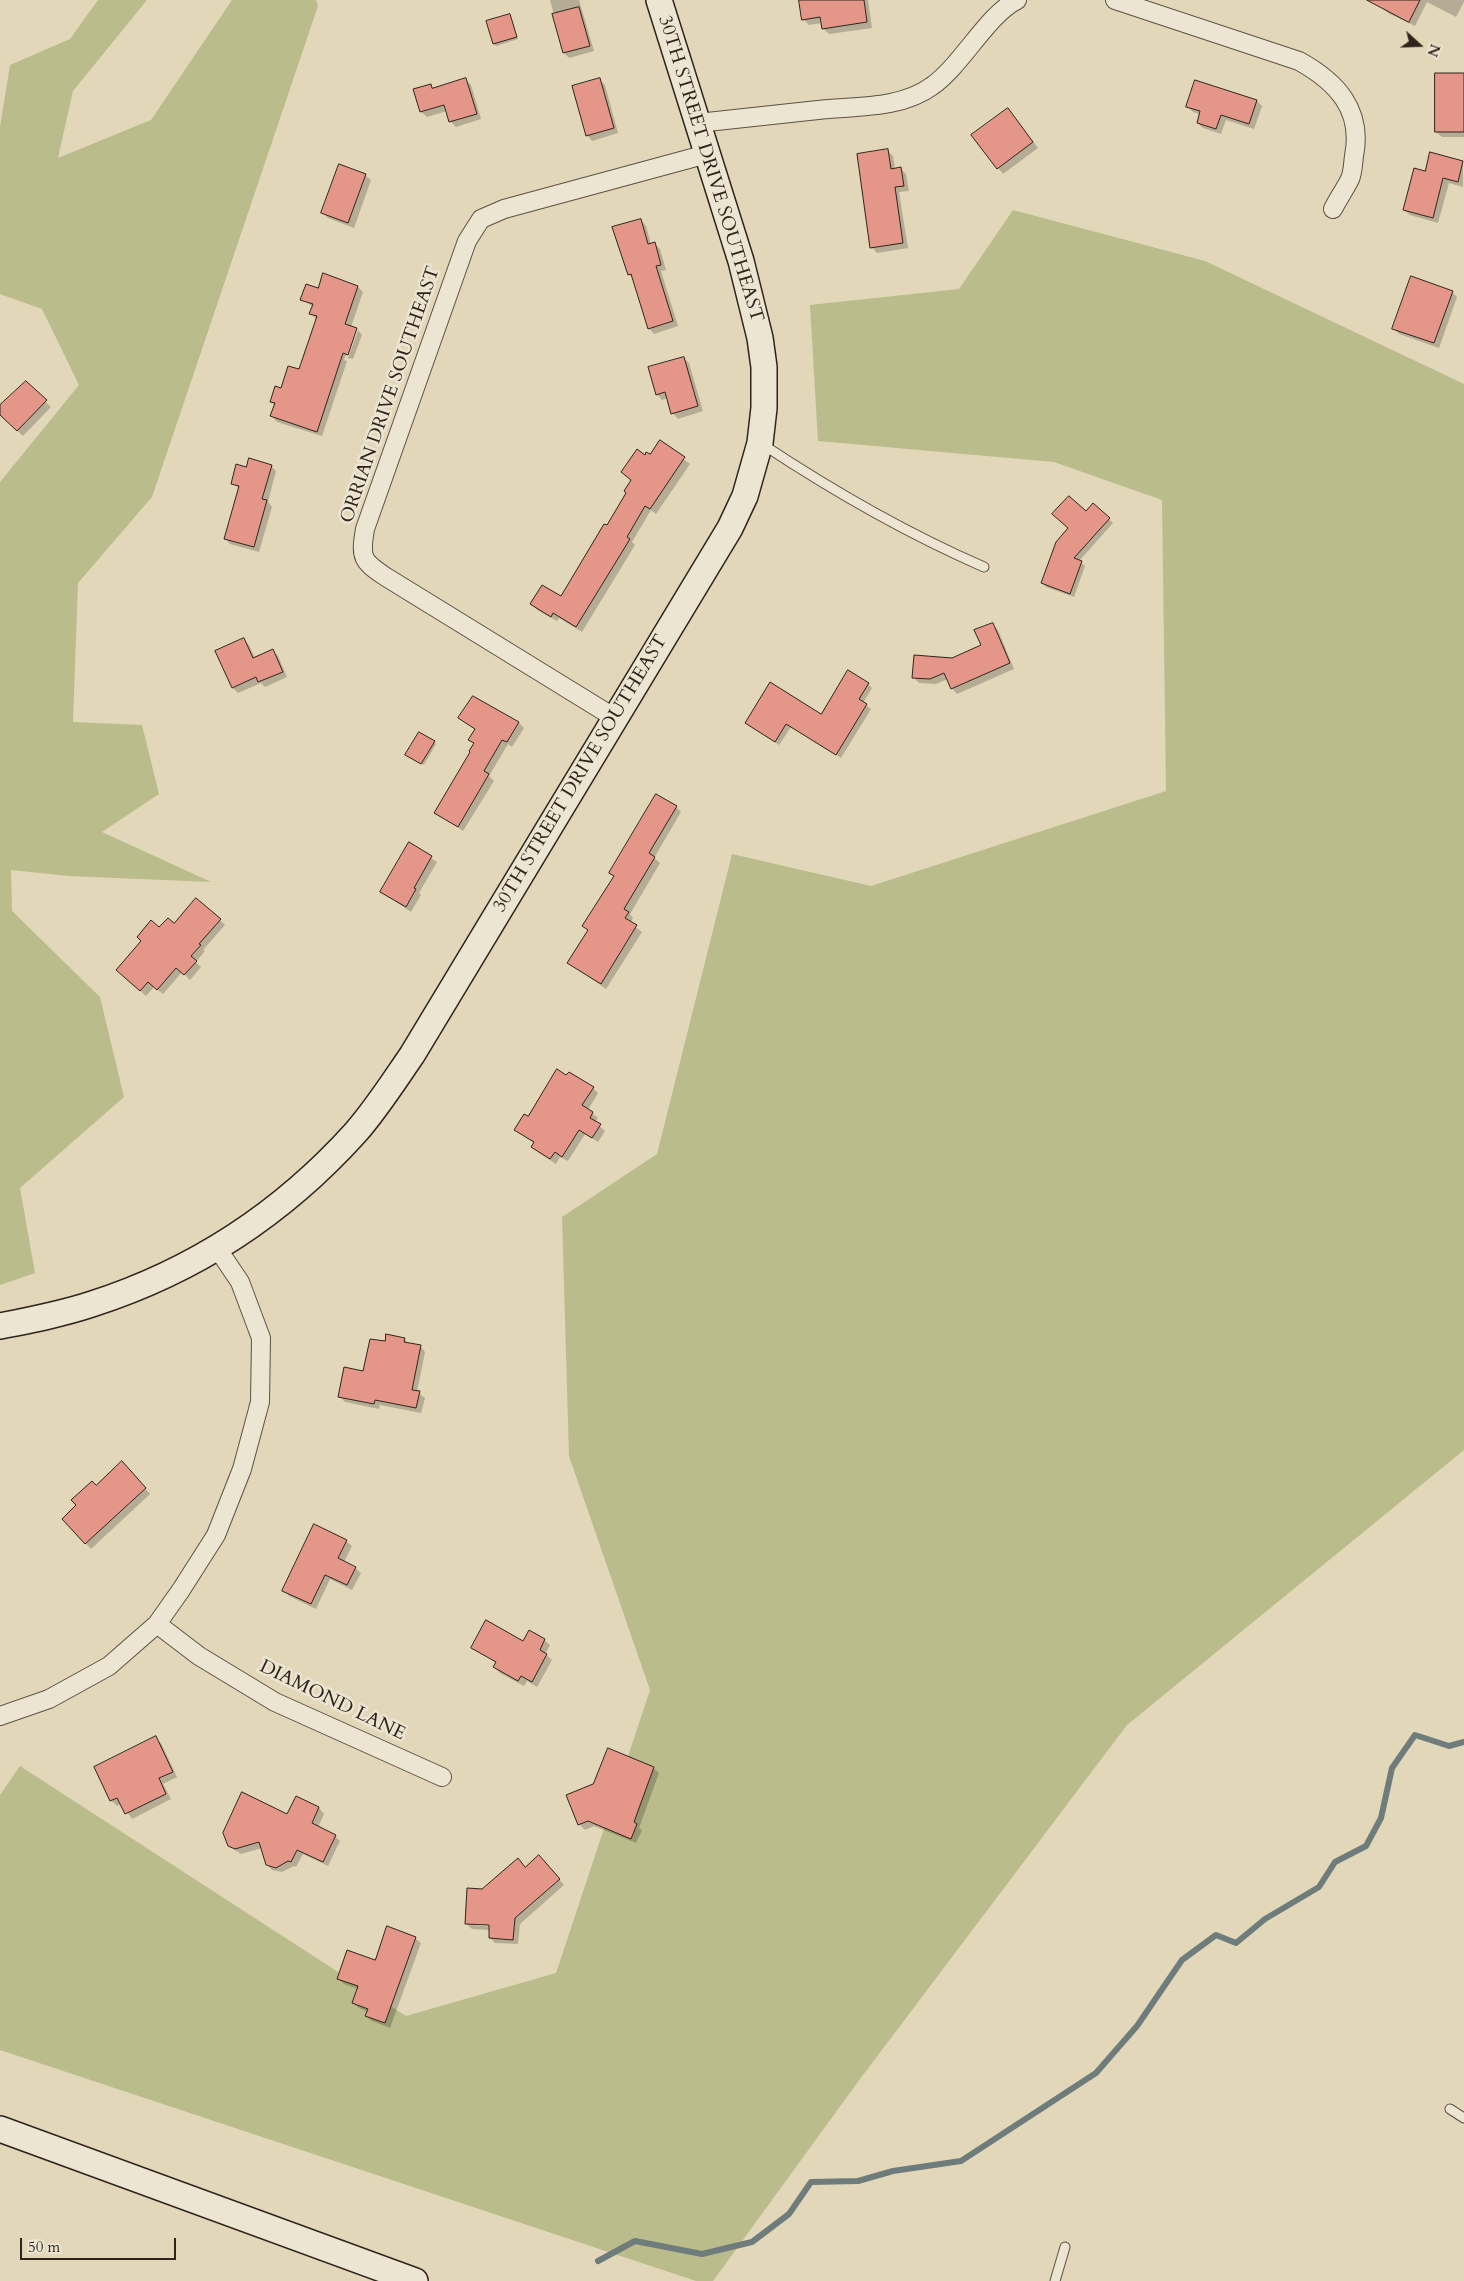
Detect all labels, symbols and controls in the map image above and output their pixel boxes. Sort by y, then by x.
street label: 30TH STREET DRIVE SOUTHEAST [652,13,768,325]
north arrow [1394,20,1444,70]
text: N [1423,41,1445,59]
street label: ORRIAN DRIVE SOUTHEAST [336,264,446,526]
street label: 30TH STREET DRIVE SOUTHEAST [489,631,673,917]
street label: DIAMOND LANE [255,1656,409,1746]
scale bar [22,2228,179,2260]
text: 50 m [28,2237,60,2257]

